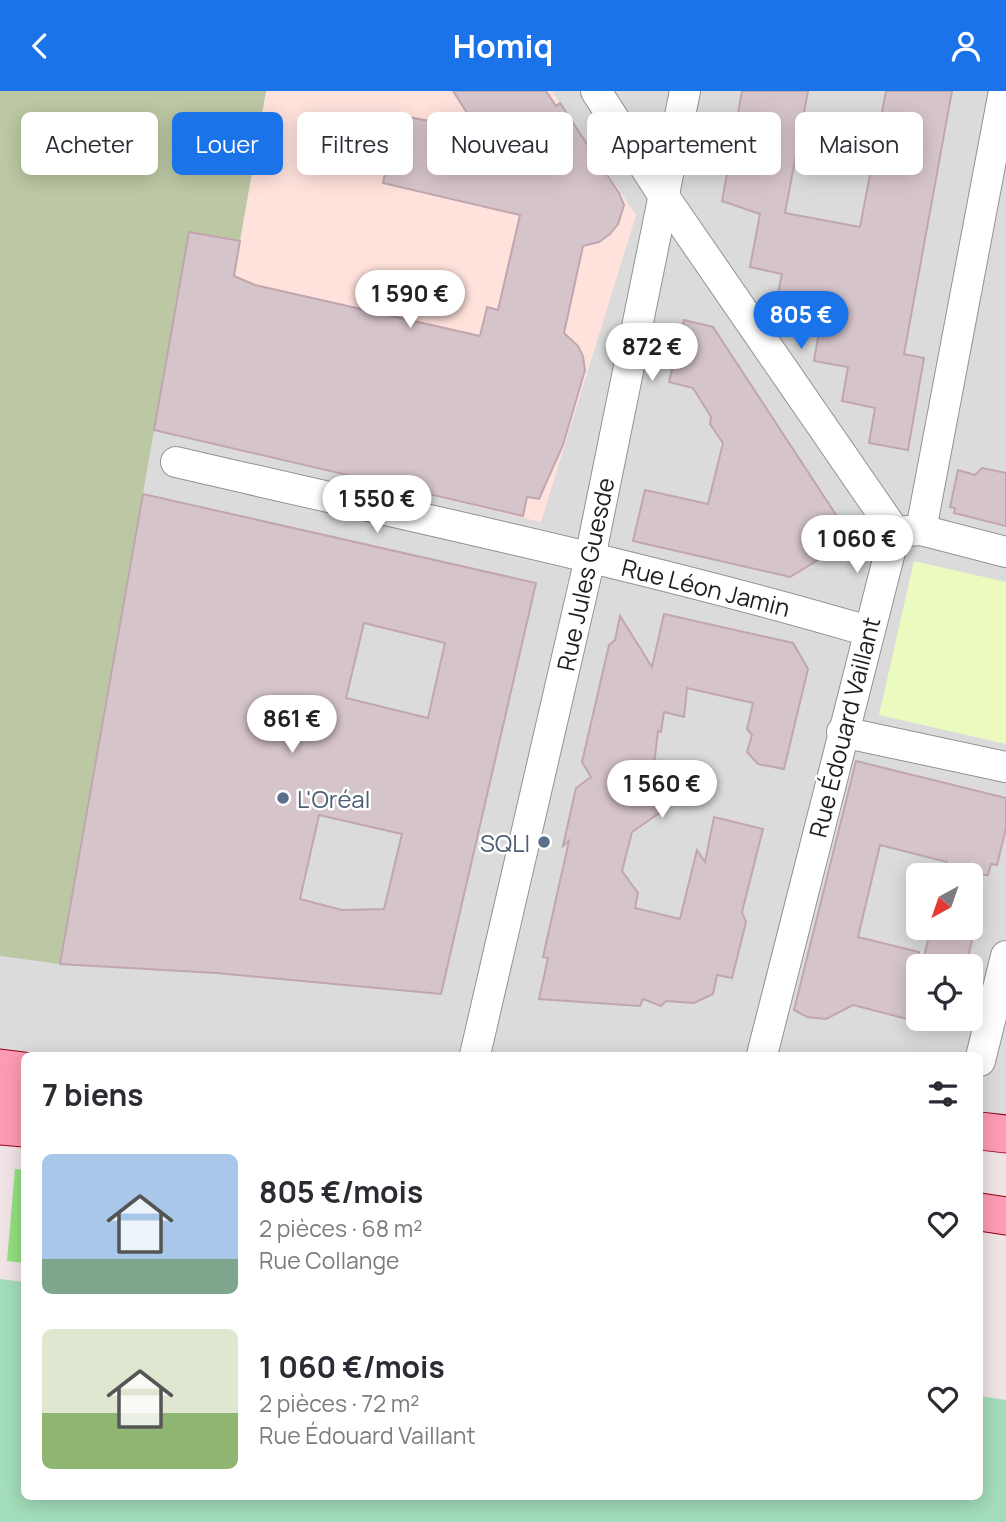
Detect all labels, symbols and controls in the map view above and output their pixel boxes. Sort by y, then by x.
text: Homiq [453,24,553,68]
icon: back [21,27,59,65]
icon: person [947,27,985,65]
chip: Acheter [21,112,158,175]
chip: Louer [172,112,283,175]
chip: Filtres [297,112,413,175]
chip: Nouveau [427,112,573,175]
chip: Appartement [587,112,781,175]
chip: Maison [795,112,923,175]
pin: 1 590 € [345,271,475,330]
text: 1 590 € [371,277,449,309]
pin: 805 € [752,292,850,351]
text: 805 € [770,298,833,330]
pin: 872 € [603,323,701,383]
text: 872 € [622,330,682,362]
street label: Rue Jules Guesde [548,474,622,674]
pin: 1 550 € [312,475,442,535]
text: 1 550 € [338,482,416,514]
pin: 1 060 € [792,515,922,575]
text: 1 060 € [817,522,897,554]
street label: Rue Léon Jamin [618,550,794,624]
street label: Rue Édouard Vaillant [801,613,887,841]
pin: 861 € [243,695,341,755]
text: 861 € [263,702,321,734]
pin: 1 560 € [597,761,727,820]
text: 1 560 € [623,767,701,799]
place label: L'Oréal [297,782,370,815]
marker: L'Oréal [275,790,291,806]
place label: SQLI [480,826,530,859]
marker: SQLI [536,834,552,850]
north arrow [906,863,984,940]
map controls [906,863,983,1031]
button: locate [906,954,983,1031]
text: 7 biens [42,1074,144,1115]
icon: filters [924,1075,962,1113]
text: 805 €/mois [259,1171,423,1212]
icon: home [98,1182,182,1266]
icon: heart [924,1205,962,1243]
text: 2 pièces · 68 m² [259,1212,422,1244]
text: Rue Collange [259,1244,400,1276]
text: 1 060 €/mois [259,1346,445,1387]
icon: home [98,1357,182,1441]
icon: heart [924,1380,962,1418]
text: 2 pièces · 72 m² [259,1387,419,1419]
text: Rue Édouard Vaillant [259,1419,476,1451]

